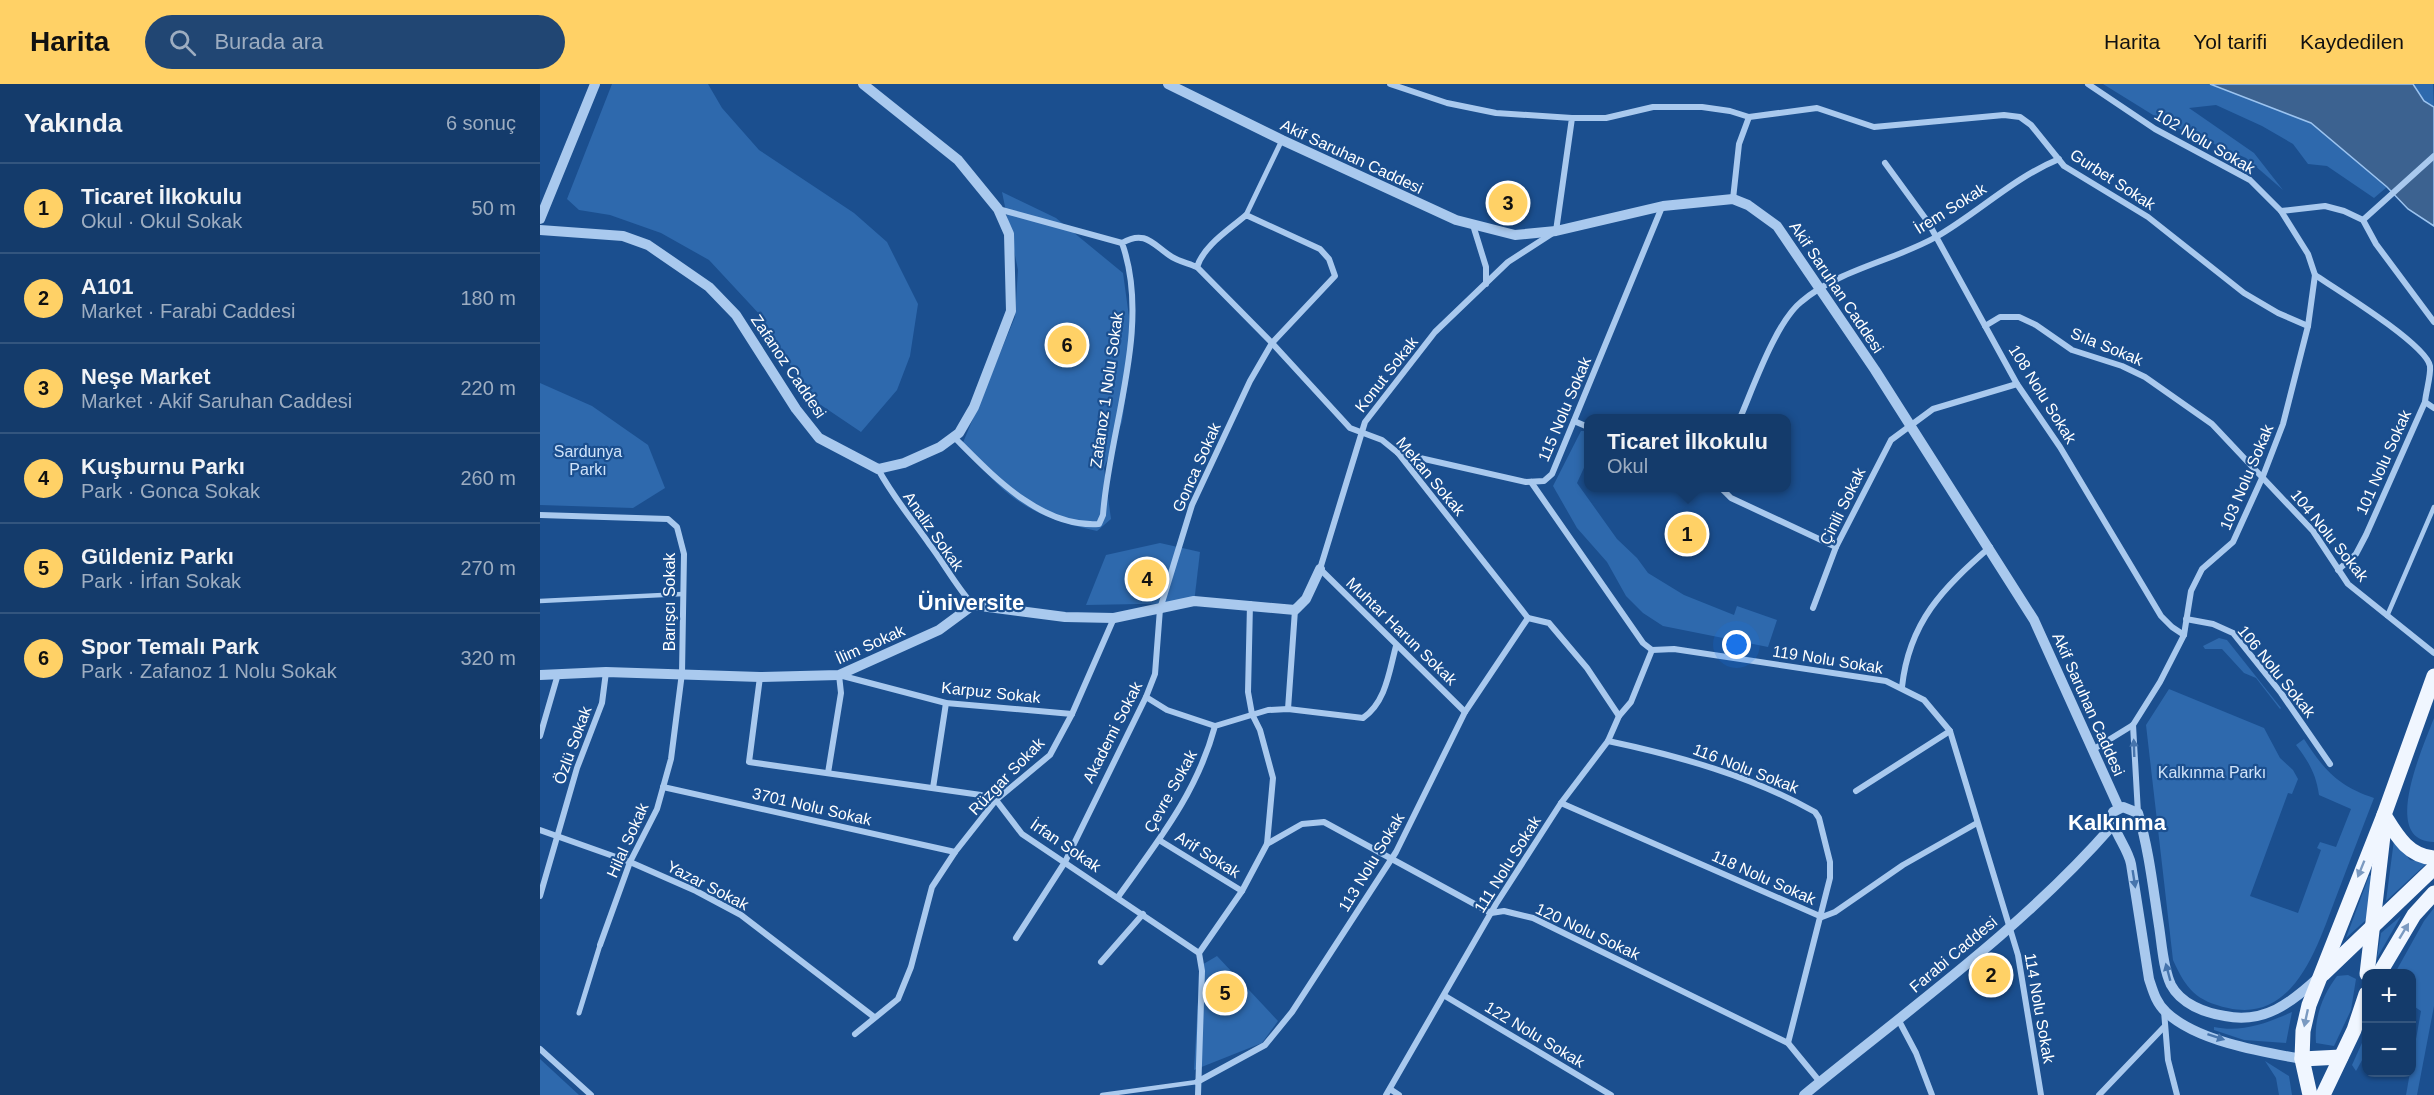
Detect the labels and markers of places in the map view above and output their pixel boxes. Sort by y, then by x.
pin: 3 [1488,180,1528,226]
pin: 6 [1048,322,1086,368]
pin: 1 [1668,512,1706,556]
pin: 4 [1128,556,1166,602]
pin: 2 [1972,952,2010,998]
pin: 5 [1206,970,1244,1016]

